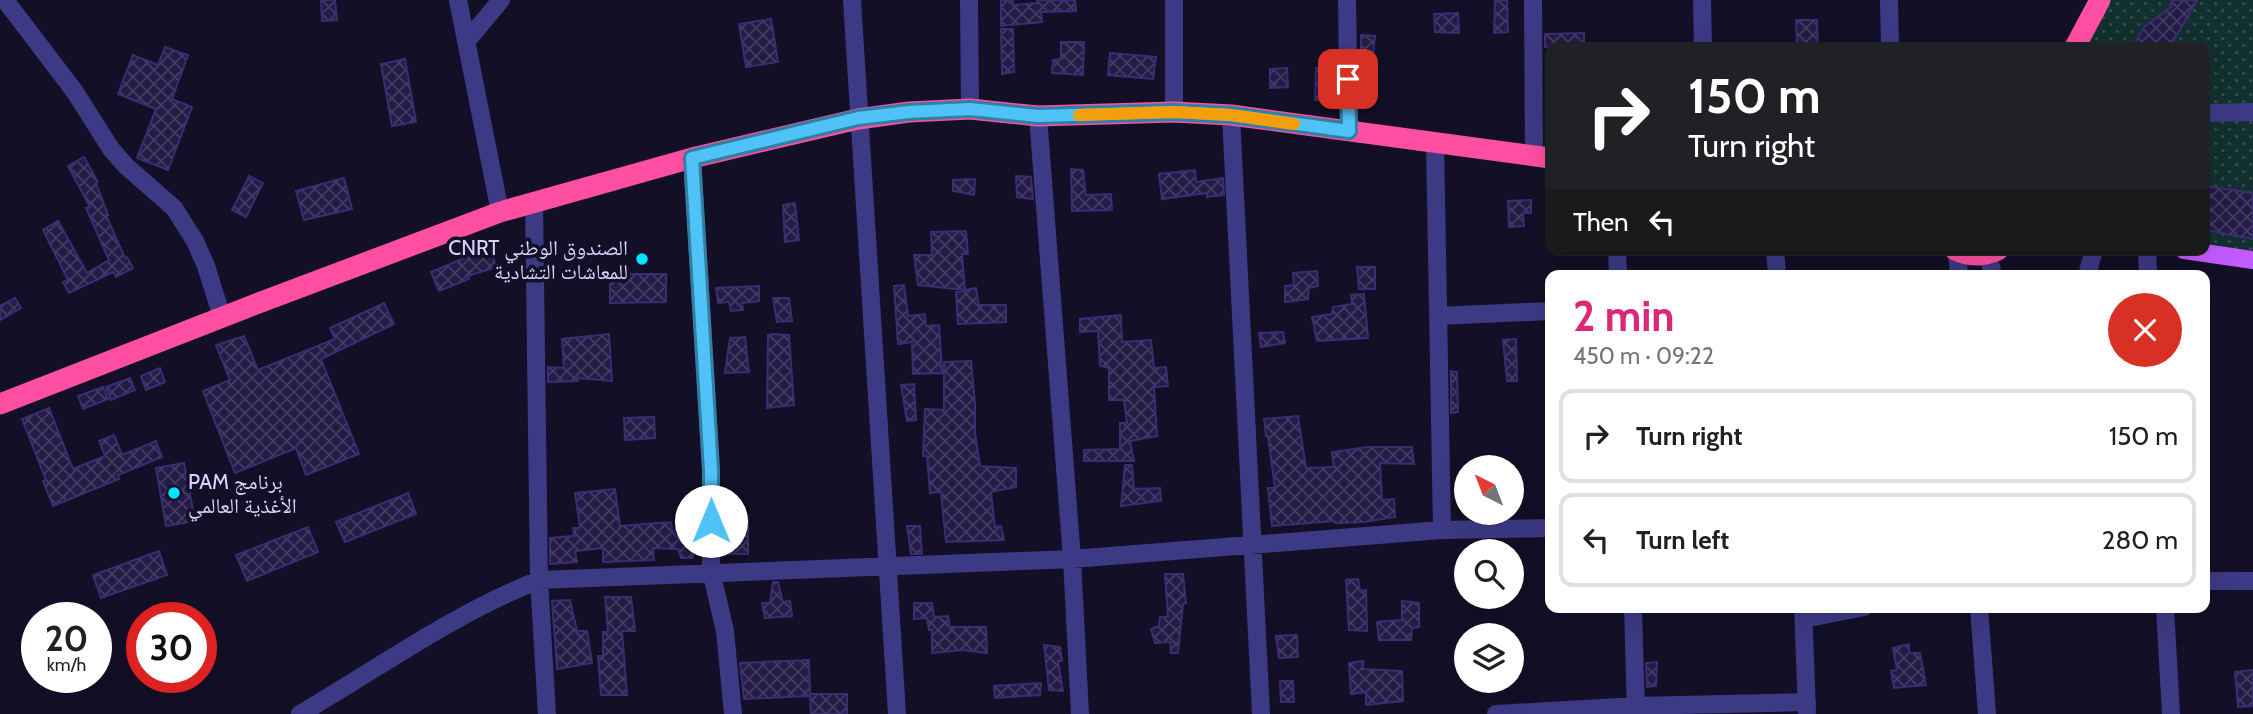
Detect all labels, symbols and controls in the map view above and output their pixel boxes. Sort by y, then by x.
pin [1318,49,1378,109]
icon: arrive [1329,60,1367,98]
text: 150 m [1688,66,1821,125]
icon: right [1573,70,1664,161]
text: Turn right [1688,126,1815,165]
icon: left [1643,203,1681,241]
text: Then [1573,206,1629,238]
place label: CNRT الصندوق الوطني للمعاشات التشادية [448,235,628,284]
marker: CNRT الصندوق الوطني للمعاشات التشادية [634,251,650,267]
text: 2 min [1573,290,1674,342]
button: close [2108,293,2182,367]
text: 450 m · 09:22 [1573,342,1714,370]
icon: right [1577,417,1615,455]
text: Turn right [1636,420,1742,452]
text: 150 m [2109,420,2178,452]
north arrow [1454,455,1524,525]
map controls [1454,455,1524,693]
place label: PAM برنامج الأغذية العالمي [188,469,297,522]
position arrow [674,484,748,558]
marker: PAM برنامج الأغذية العالمي [166,485,182,501]
icon: left [1577,521,1615,559]
text: Turn left [1636,524,1729,556]
text: 280 m [2102,524,2178,556]
button: search [1454,539,1524,609]
speed limit sign: 30 [126,602,217,693]
text: 20 [45,617,88,660]
button: layers [1454,623,1524,693]
text: km/h [47,654,86,676]

